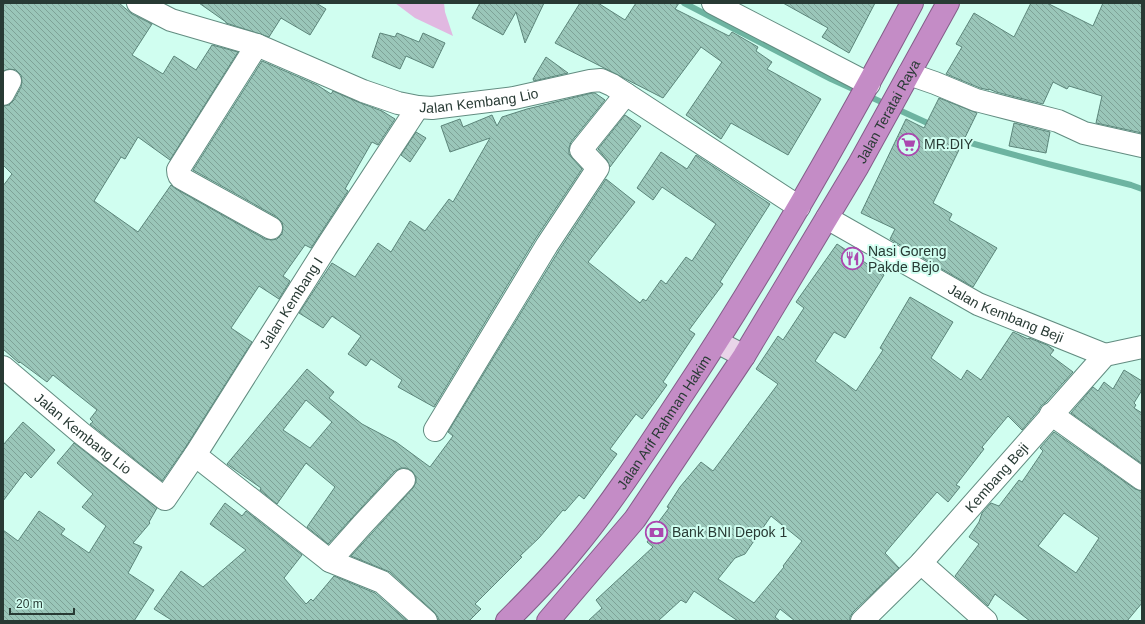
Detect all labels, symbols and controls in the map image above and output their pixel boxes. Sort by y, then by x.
street label: Jalan Teratai Raya [853,57,923,166]
street label: Jalan Kembang Lio [419,85,540,116]
supermarket icon: MR.DIY [896,131,922,157]
place label: MR.DIY [924,136,974,152]
place label: Nasi Goreng Pakde Bejo [868,243,947,275]
restaurant icon: Nasi Goreng Pakde Bejo [840,246,866,272]
street label: Jalan Kembang I [256,254,326,352]
street label: Jalan Kembang Beji [945,281,1066,346]
street label: Jalan Arif Rahman Hakim [614,352,714,493]
street label: Jalan Kembang Lio [31,389,135,478]
street label: Kembang Beji [962,439,1032,515]
bank icon: Bank BNI Depok 1 [644,519,670,545]
place label: Bank BNI Depok 1 [672,524,787,540]
scale bar [10,590,74,616]
text: 20 m [16,597,43,611]

